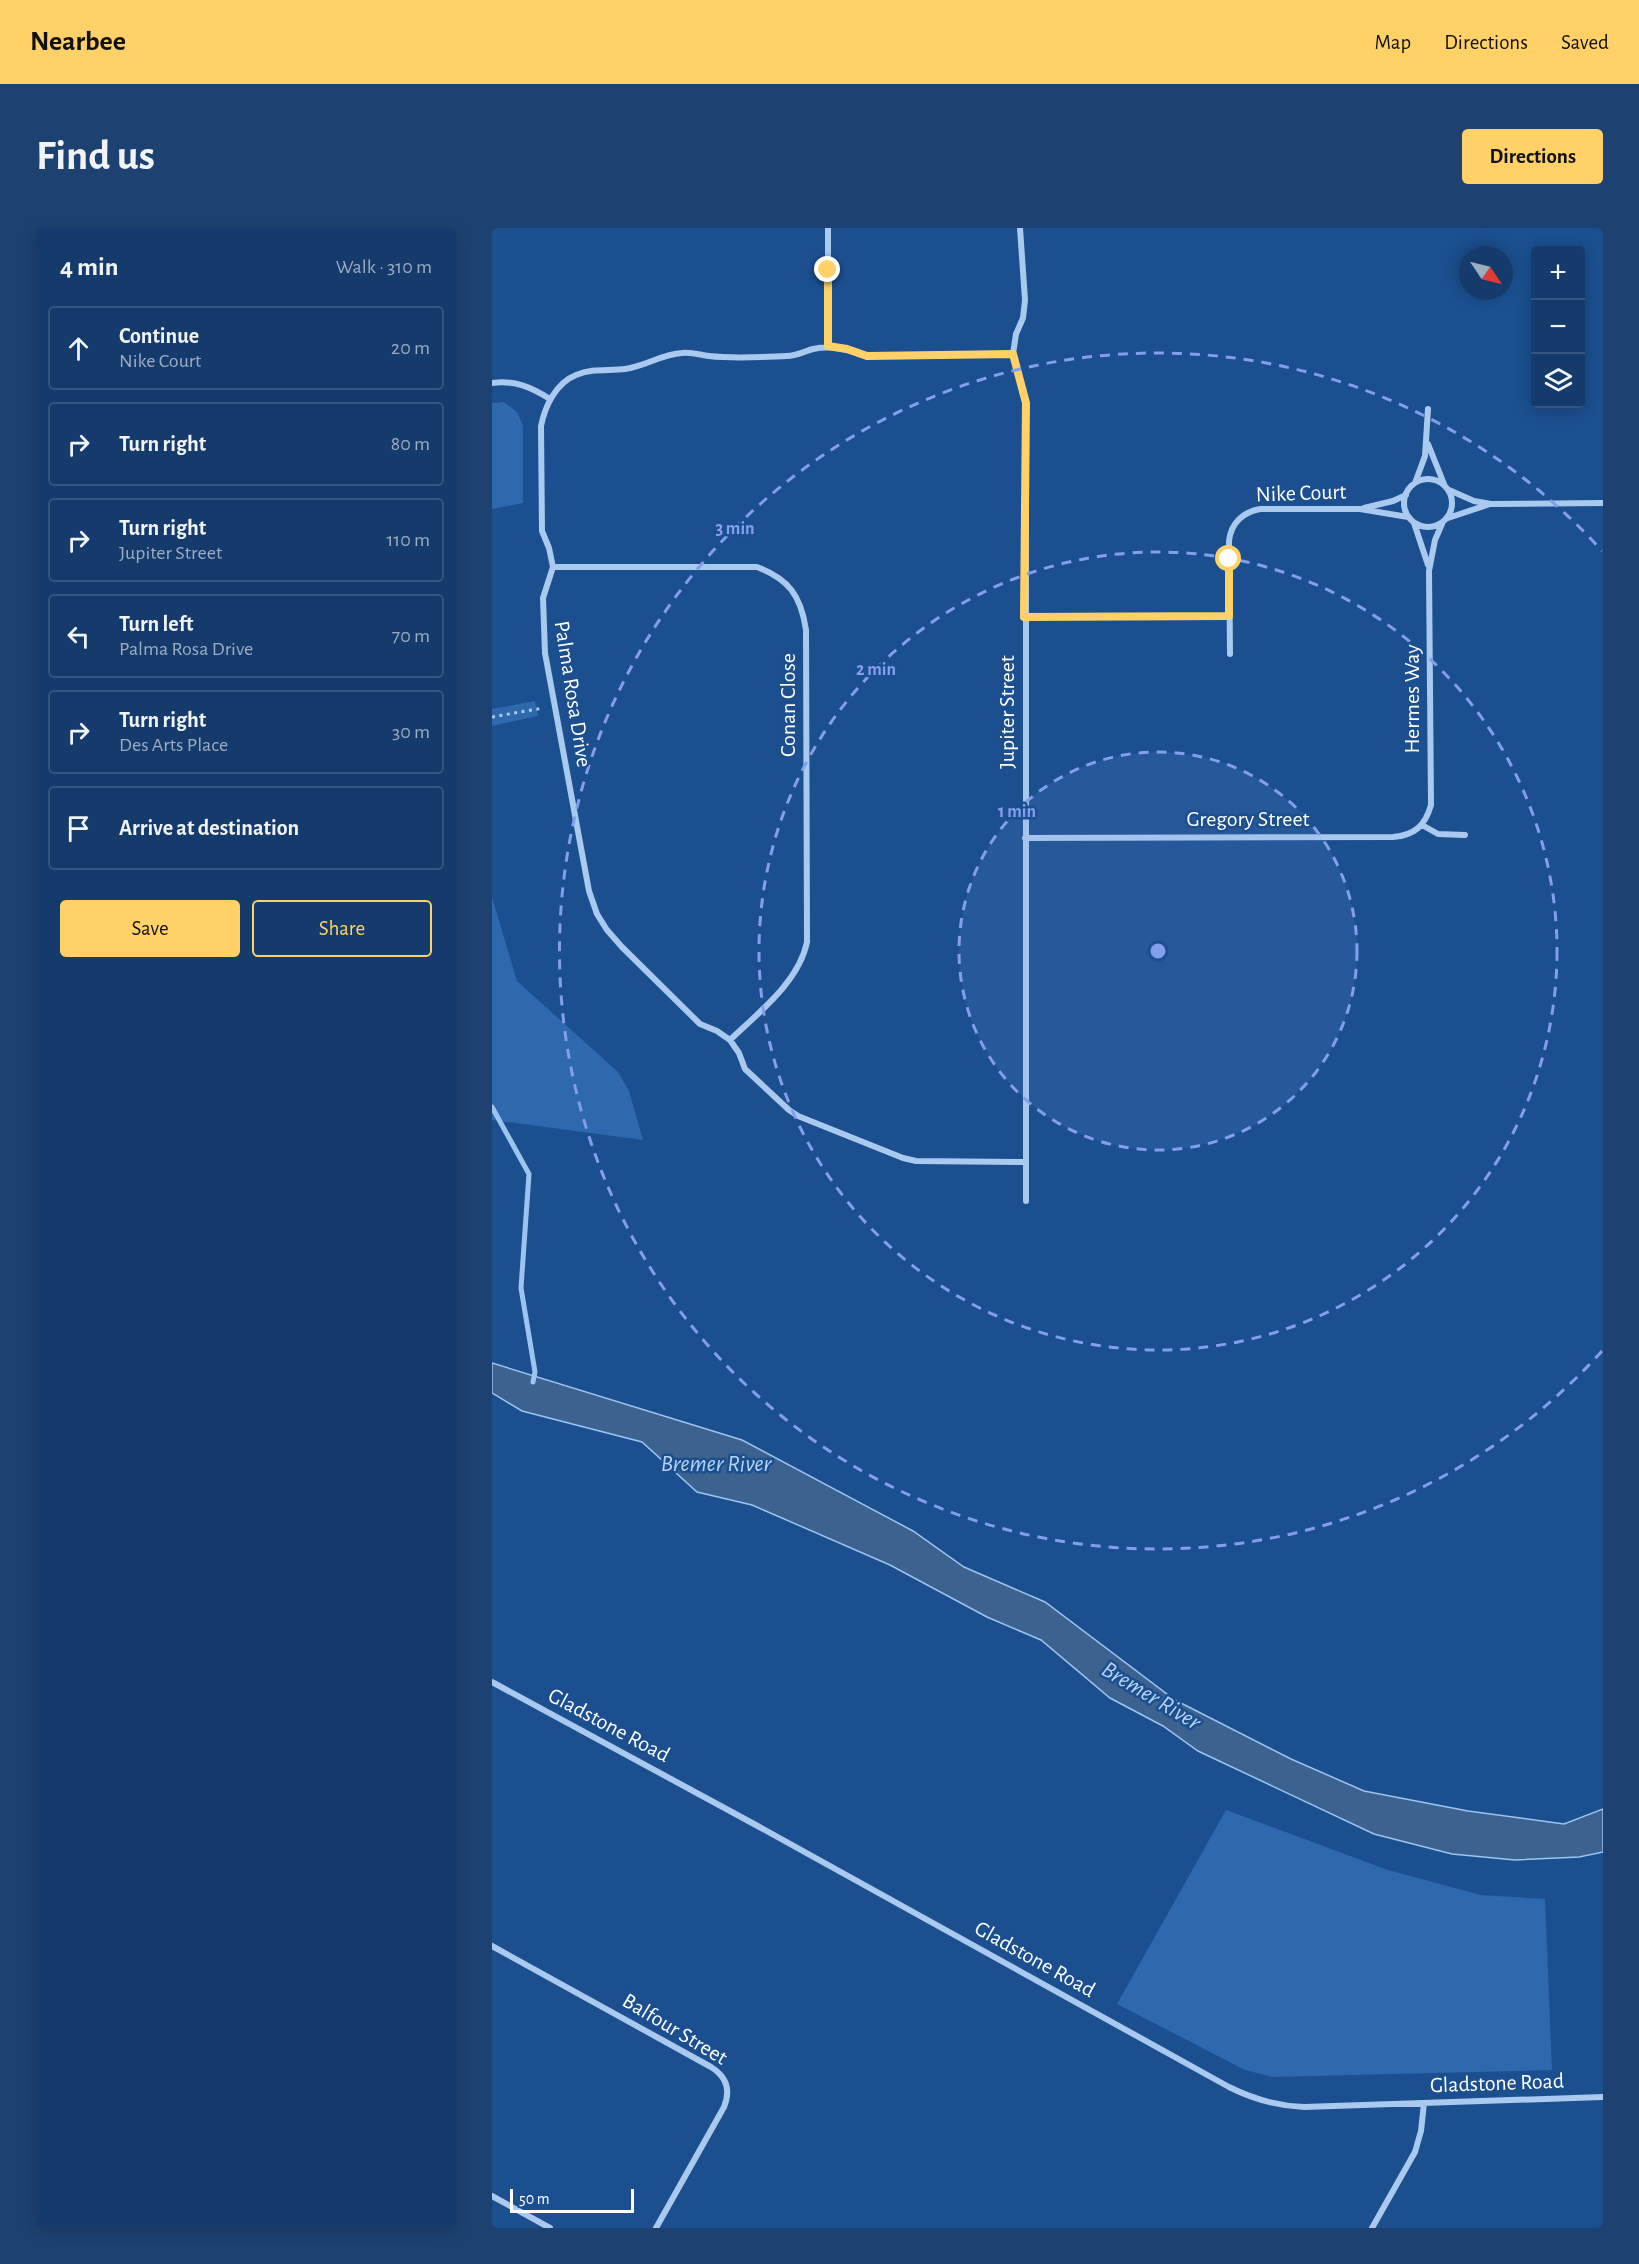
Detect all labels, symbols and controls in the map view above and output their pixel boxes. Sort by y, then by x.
text: Nearbee [30,28,126,56]
text: Map [1375,32,1411,53]
text: Directions [1444,32,1528,53]
text: Saved [1561,32,1609,53]
button: Directions [1462,129,1603,184]
text: Find us [36,135,155,177]
north arrow [1459,246,1513,300]
map controls [1531,246,1585,408]
button: + [1531,246,1585,300]
text: 4 min [60,254,119,280]
route end [814,256,840,282]
text: Walk · 310 m [336,257,432,277]
button: − [1531,300,1585,354]
text: Continue [119,325,199,347]
icon: ahead [62,332,95,365]
text: 20 m [391,338,430,358]
text: Nike Court [119,351,201,371]
button: layers [1531,354,1585,408]
icon: right [62,428,95,461]
text: Turn right [119,433,206,455]
text: 80 m [391,434,430,454]
street label: Nike Court [1255,480,1347,506]
text: Turn right [119,517,206,539]
text: 3 min [715,520,755,538]
icon: right [62,524,95,557]
text: 110 m [386,530,430,550]
text: Jupiter Street [119,543,222,563]
route start [1215,545,1241,571]
text: Turn left [119,613,193,635]
street label: Palma Rosa Drive [551,619,595,769]
icon: left [62,620,95,653]
text: 70 m [392,626,430,646]
text: Palma Rosa Drive [119,639,253,659]
street label: Hermes Way [1401,644,1423,754]
street label: Conan Close [777,653,799,757]
street label: Jupiter Street [996,655,1018,769]
text: 2 min [856,661,896,679]
text: Turn right [119,709,206,731]
icon: right [62,716,95,749]
text: 30 m [392,722,430,742]
text: Des Arts Place [119,735,228,755]
text: 1 min [998,803,1036,821]
street label: Gregory Street [1186,808,1310,830]
icon: arrive [62,812,95,845]
text: Arrive at destination [119,817,299,839]
button: Save [60,900,240,957]
button: Share [252,900,432,957]
centre of rings [1148,941,1168,961]
water label: Bremer River [661,1452,773,1476]
water label: Bremer River [1097,1657,1206,1735]
street label: Gladstone Road [545,1684,673,1766]
street label: Gladstone Road [971,1917,1099,2001]
street label: Balfour Street [619,1989,731,2069]
street label: Gladstone Road [1430,2070,1564,2096]
scale bar [510,2186,634,2214]
text: 50 m [519,2191,550,2207]

